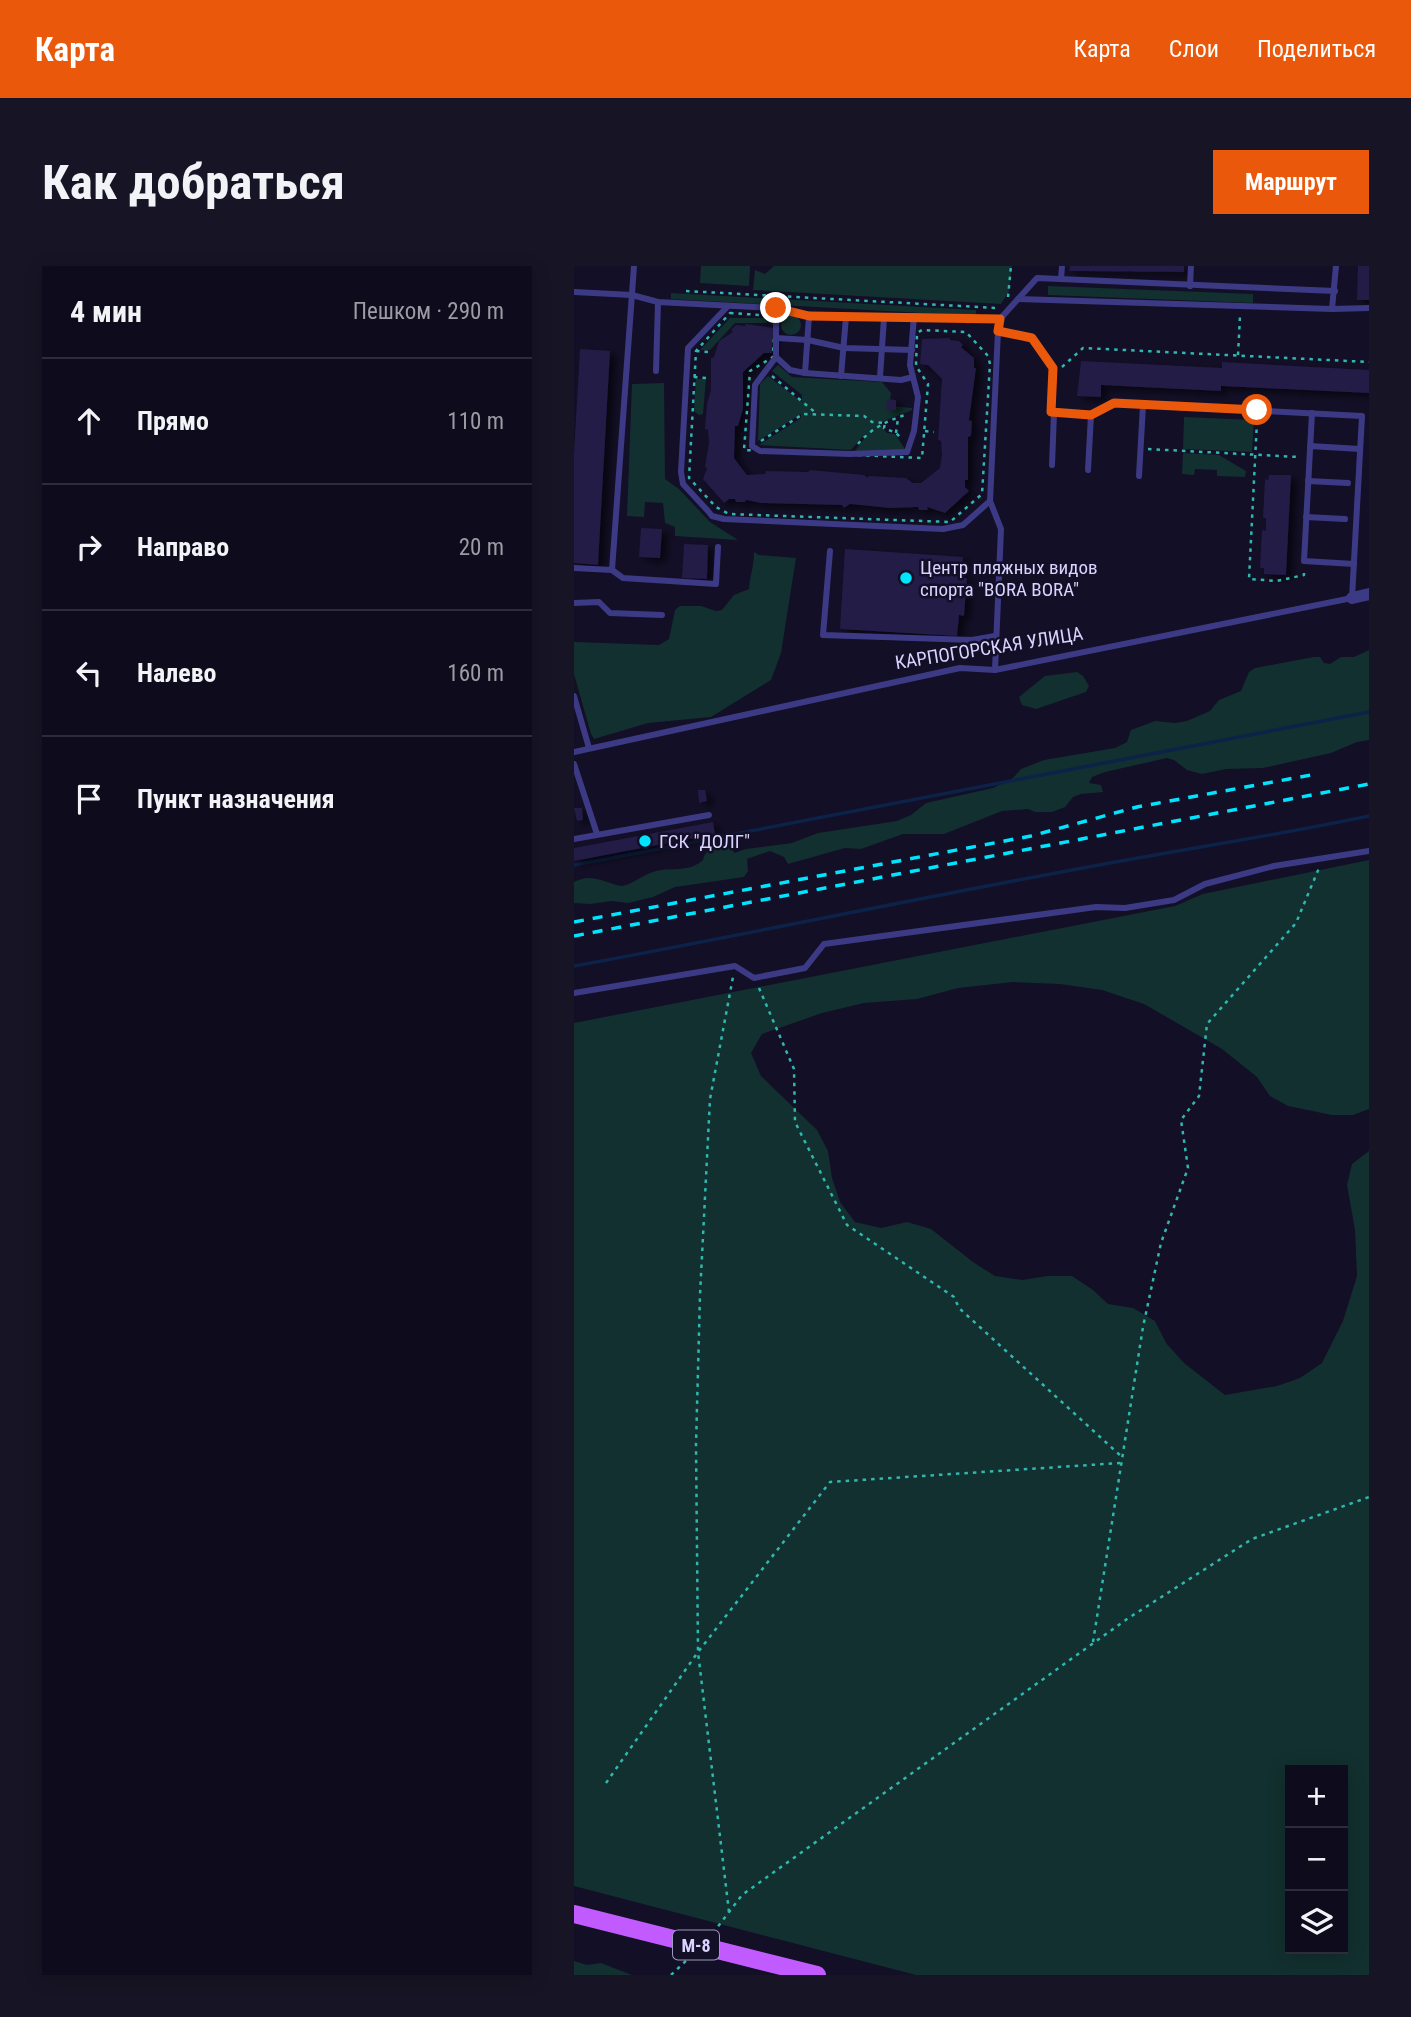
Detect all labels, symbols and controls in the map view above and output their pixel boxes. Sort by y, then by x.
text: Карта [35,30,115,69]
text: Карта [1073,35,1131,63]
text: Слои [1169,35,1219,63]
text: Поделиться [1257,35,1376,63]
button: Маршрут [1213,150,1369,214]
text: Как добраться [42,154,345,211]
route end [760,292,791,323]
text: 4 мин [70,294,142,329]
text: Пешком · 290 m [353,298,504,325]
route start [1241,394,1272,425]
icon: ahead [70,402,108,440]
text: Прямо [137,406,209,436]
text: 110 m [447,408,504,435]
icon: right [70,528,108,566]
text: Направо [137,532,229,562]
text: 20 m [459,534,504,561]
place label: Центр пляжных видов спорта "BORA BORA" [920,556,1098,601]
marker: Центр пляжных видов спорта "BORA BORA" [898,570,914,586]
street label: КАРПОГОРСКАЯ УЛИЦА [893,622,1085,674]
icon: left [70,654,108,692]
text: Налево [137,658,217,688]
text: 160 m [447,660,504,687]
icon: arrive [70,780,108,818]
text: Пункт назначения [137,784,335,814]
place label: ГСК "ДОЛГ" [659,830,750,853]
marker: ГСК "ДОЛГ" [637,833,653,849]
map controls [1285,1765,1348,1954]
button: + [1285,1765,1348,1828]
button: − [1285,1828,1348,1891]
button: layers [1285,1891,1348,1954]
road number: М-8 [673,1930,719,1960]

